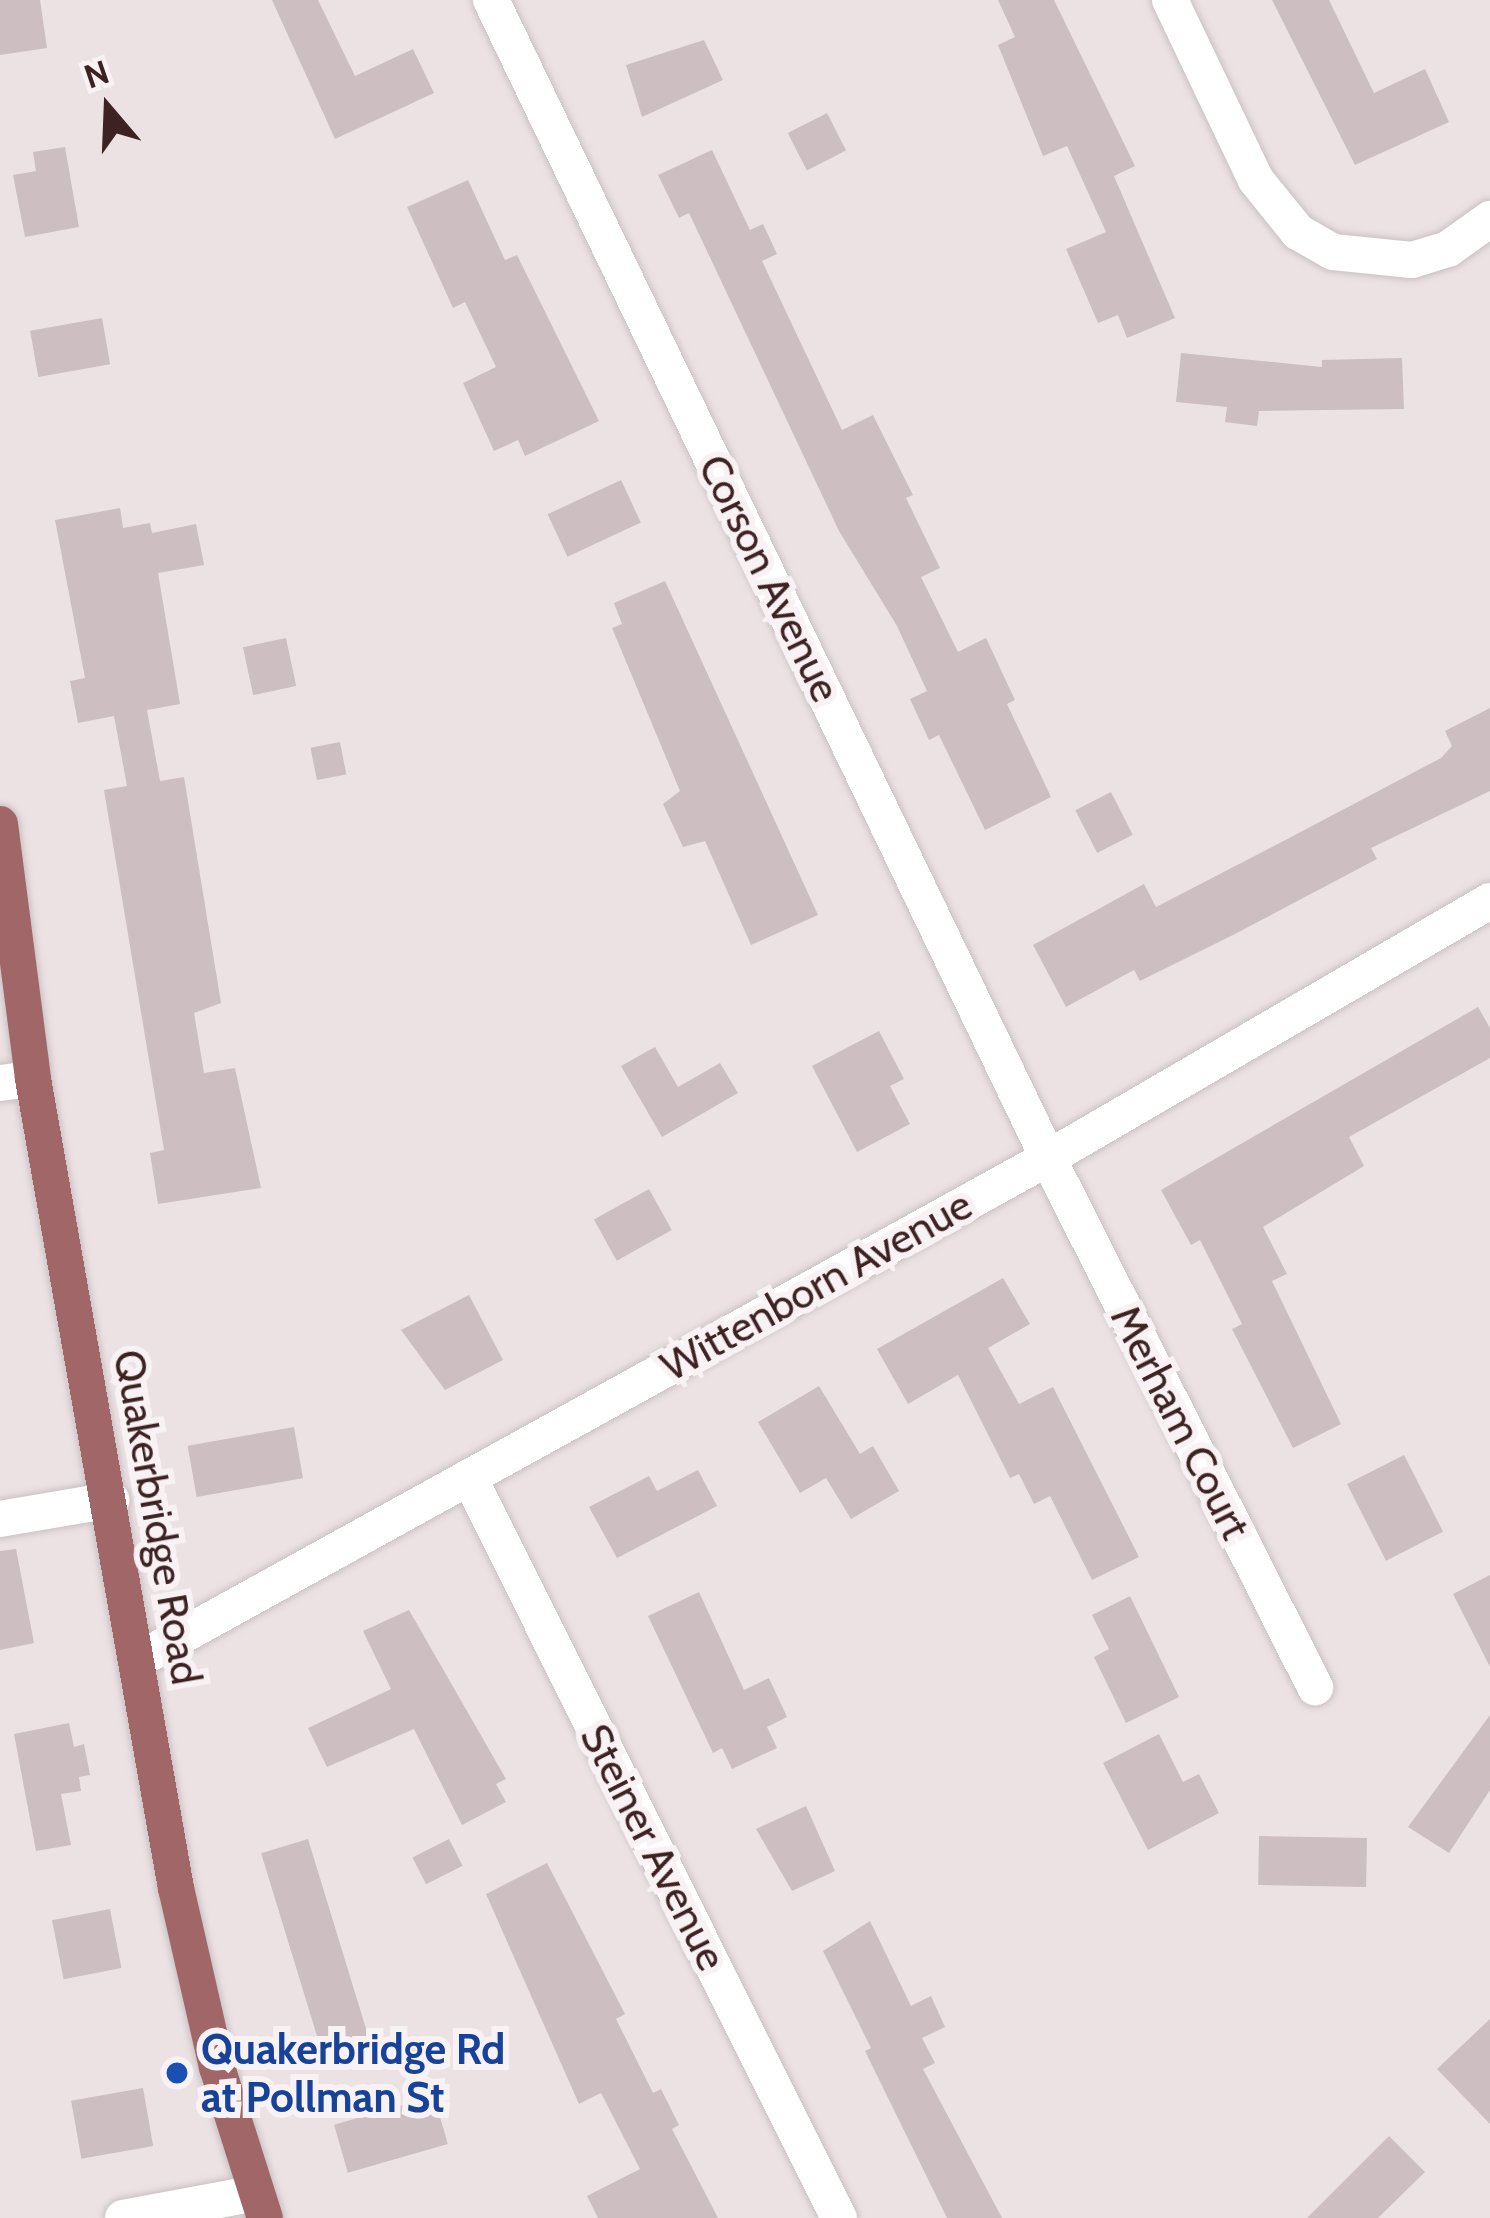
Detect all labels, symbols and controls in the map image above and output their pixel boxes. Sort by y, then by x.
north arrow [48,48,168,168]
text: N [79,51,114,97]
street label: Corson Avenue [689,446,851,710]
street label: Wittenborn Avenue [652,1179,980,1391]
street label: Merham Court [1101,1297,1261,1547]
street label: Quakerbridge Road [104,1346,212,1688]
street label: Steiner Avenue [570,1716,738,1978]
place label: Quakerbridge Rd at Pollman St [201,2024,505,2122]
marker: Quakerbridge Rd at Pollman St [164,2060,190,2086]

